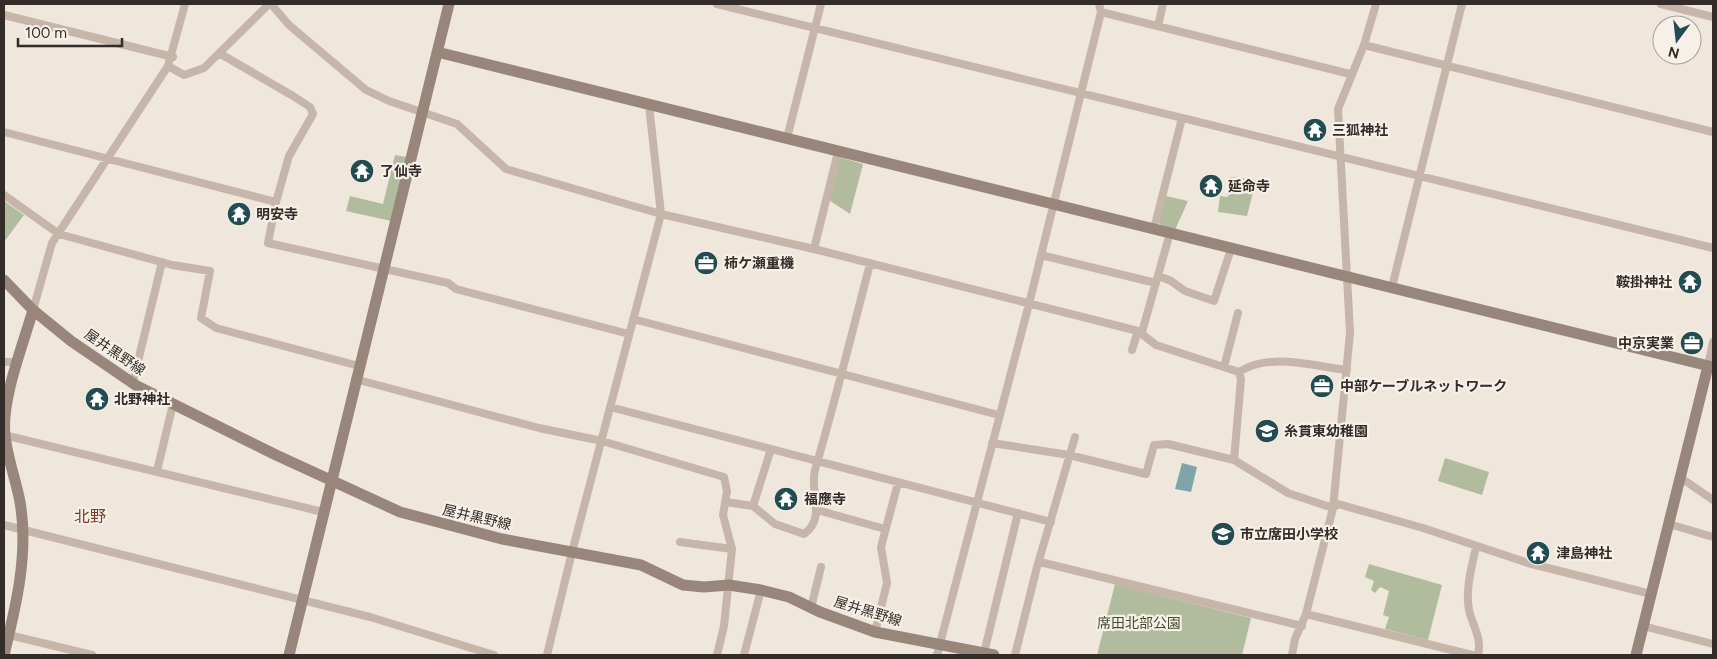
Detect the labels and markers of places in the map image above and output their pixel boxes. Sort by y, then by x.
temple icon: 三狐神社 [1302,117,1328,143]
place label: 三狐神社 [1332,122,1388,139]
temple icon: 了仙寺 [349,158,375,184]
place label: 了仙寺 [380,163,422,180]
temple icon: 延命寺 [1198,173,1224,199]
place label: 延命寺 [1228,178,1270,195]
temple icon: 明安寺 [226,201,252,227]
place label: 明安寺 [256,206,298,223]
office icon: 柿ケ瀬重機 [693,250,719,276]
place label: 柿ケ瀬重機 [724,255,794,272]
temple icon: 鞍掛神社 [1677,269,1703,295]
place label: 鞍掛神社 [1616,274,1672,291]
office icon: 中京実業 [1679,330,1705,356]
place label: 中京実業 [1618,335,1674,352]
office icon: 中部ケーブルネットワーク [1309,373,1335,399]
place label: 中部ケーブルネットワーク [1340,378,1507,395]
temple icon: 北野神社 [84,386,110,412]
place label: 北野神社 [114,391,170,408]
school or university icon: 糸貫東幼稚園 [1254,418,1280,444]
place label: 糸貫東幼稚園 [1284,423,1368,440]
temple icon: 福應寺 [773,486,799,512]
place label: 福應寺 [804,491,846,508]
school or university icon: 市立席田小学校 [1210,521,1236,547]
place label: 市立席田小学校 [1240,526,1338,543]
temple icon: 津島神社 [1525,540,1551,566]
place label: 津島神社 [1556,545,1612,562]

